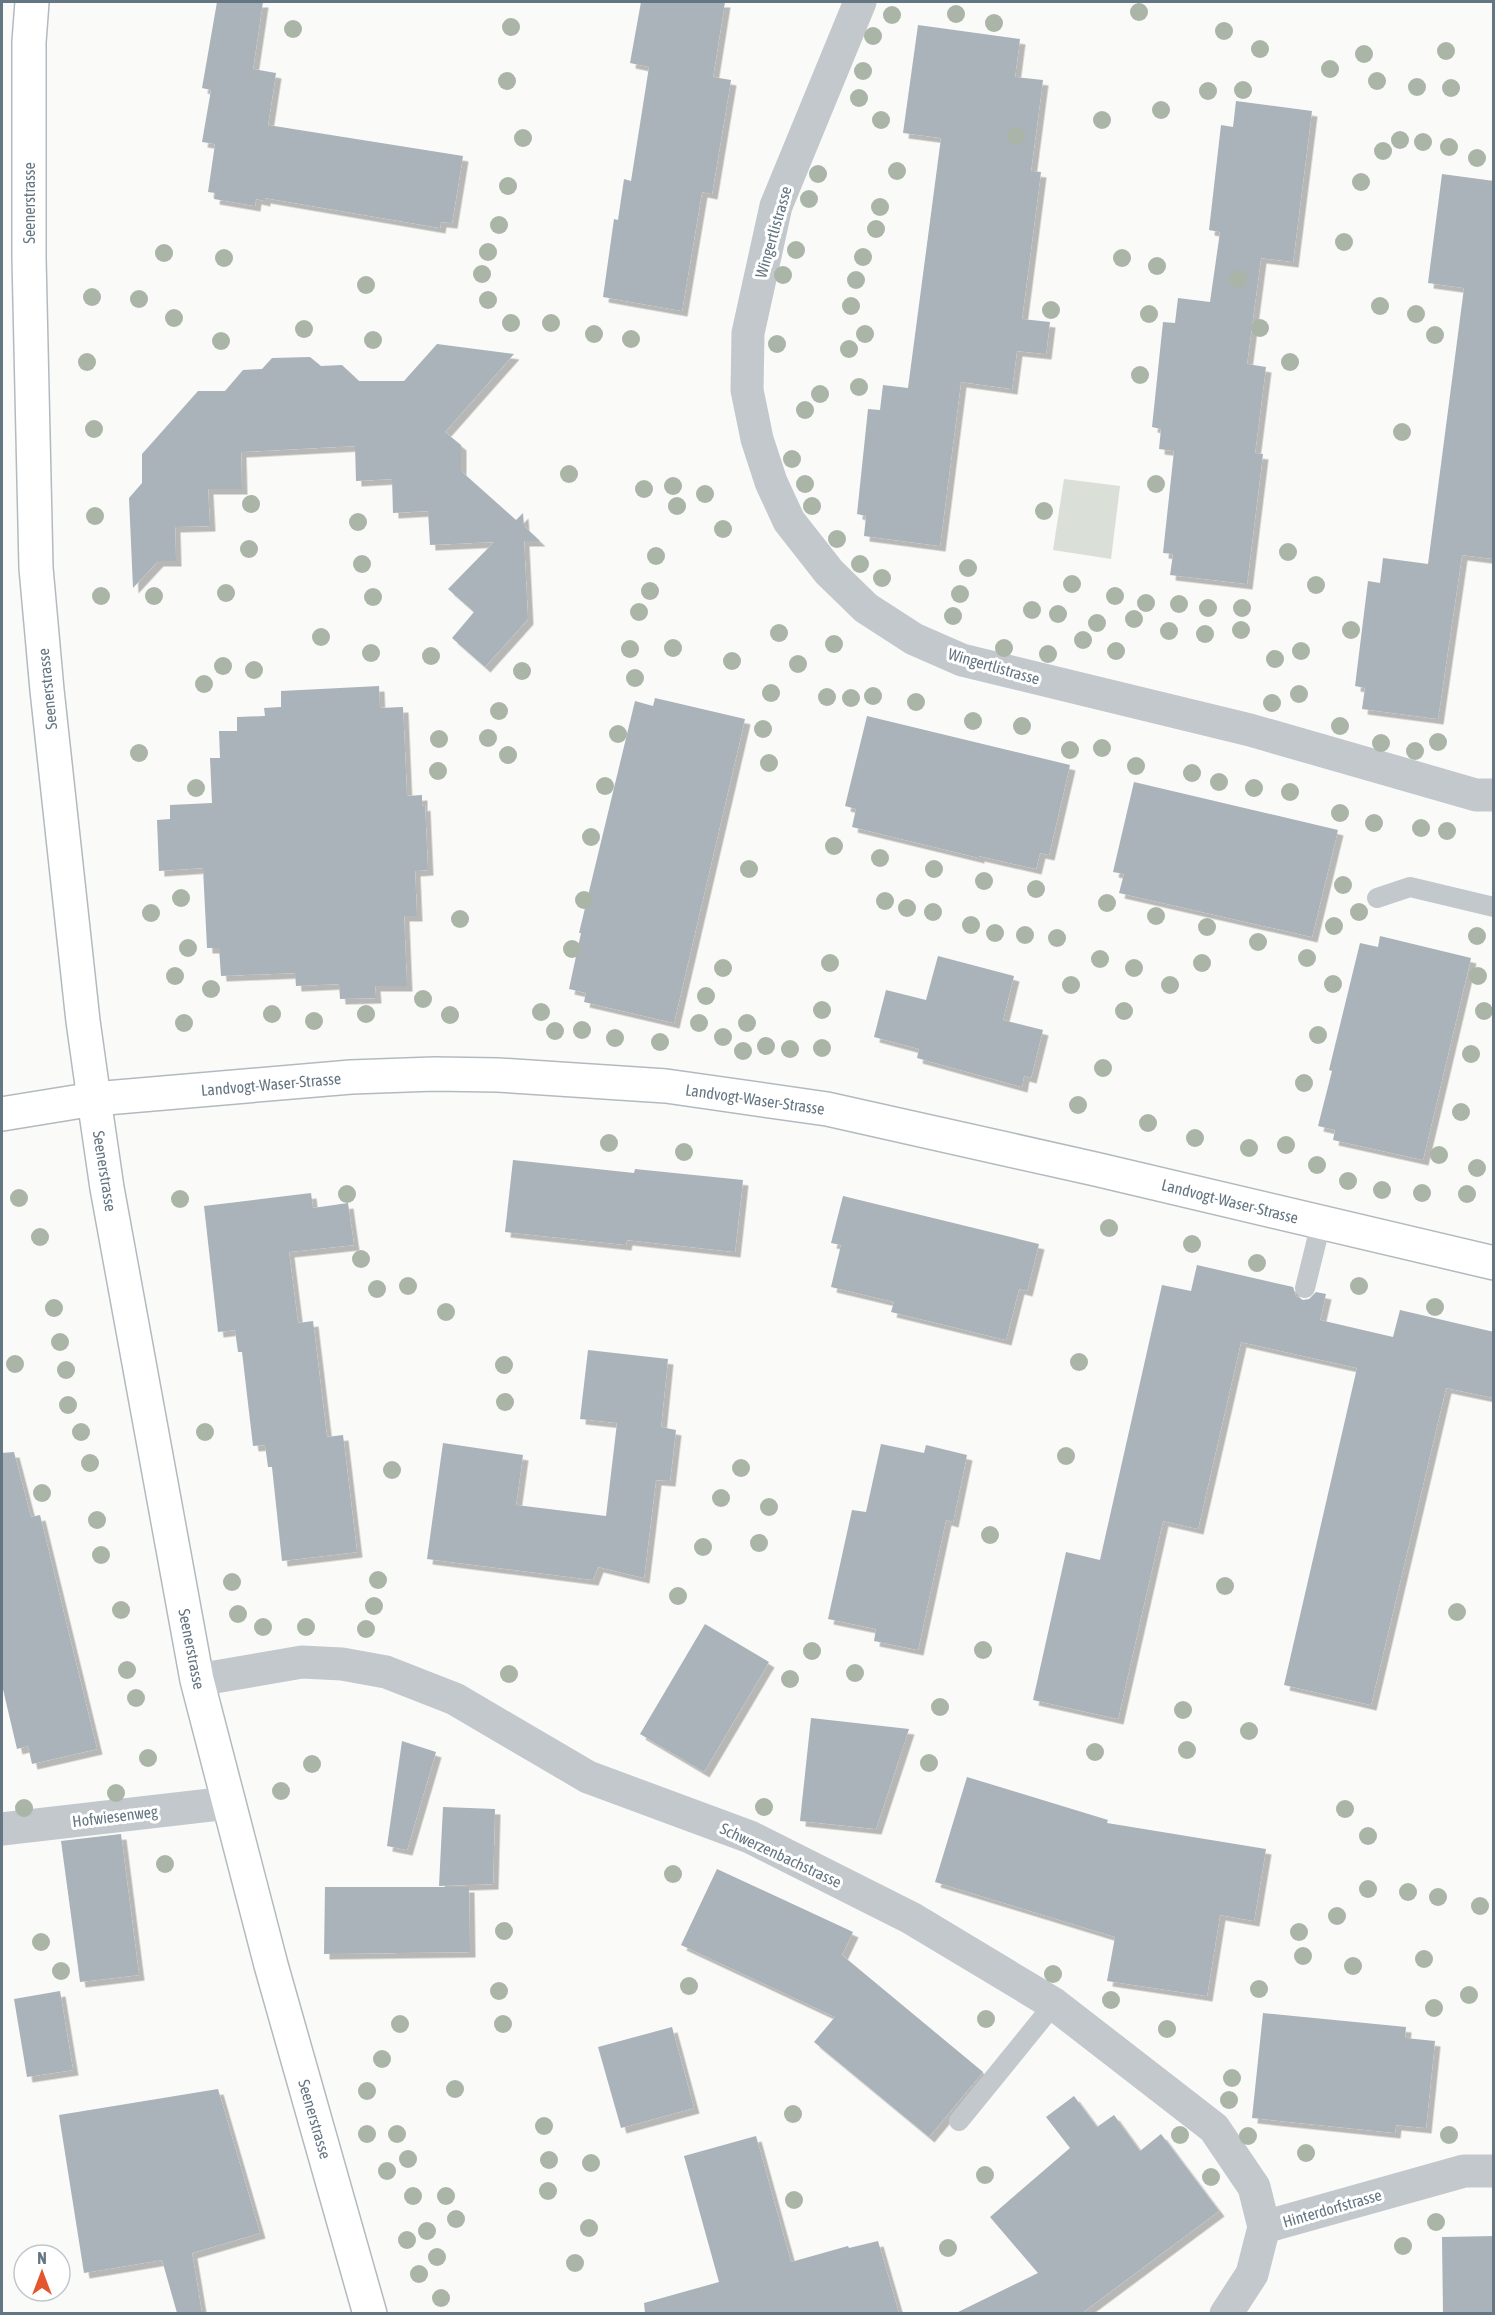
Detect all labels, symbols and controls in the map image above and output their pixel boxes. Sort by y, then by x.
street label: Seenerstrasse [20,162,38,244]
street label: Wingertlistrasse [751,184,796,280]
street label: Wingertlistrasse [946,644,1042,689]
street label: Seenerstrasse [34,647,60,731]
street label: Landvogt-Waser-Strasse [200,1069,342,1100]
street label: Landvogt-Waser-Strasse [684,1080,826,1119]
street label: Seenerstrasse [90,1129,120,1213]
street label: Landvogt-Waser-Strasse [1159,1175,1300,1228]
street label: Seenerstrasse [175,1607,209,1691]
street label: Hofwiesenweg [71,1802,159,1831]
street label: Schwerzenbachstrasse [717,1819,845,1891]
street label: Seenerstrasse [295,2077,335,2161]
street label: Hinterdorfstrasse [1281,2185,1383,2231]
north arrow [12,2243,72,2303]
text: N [37,2249,47,2267]

